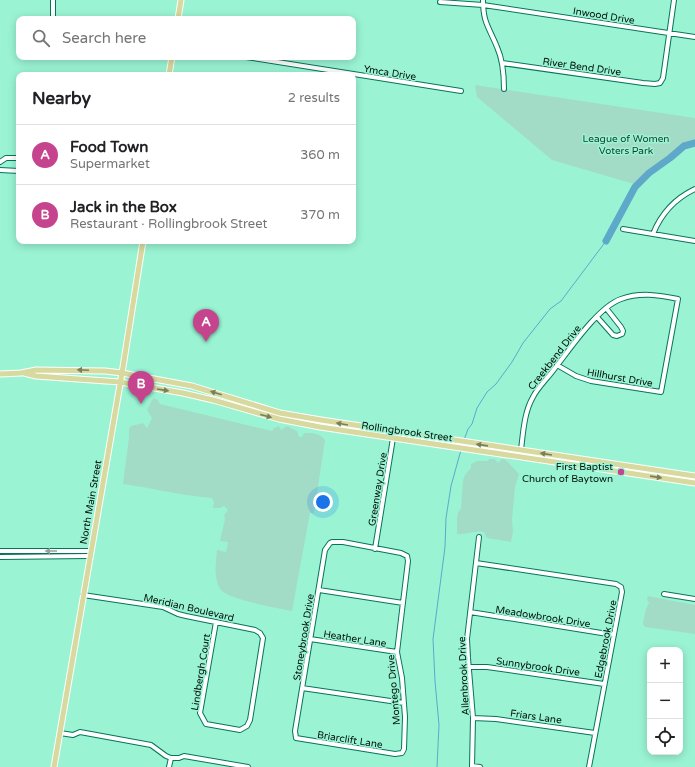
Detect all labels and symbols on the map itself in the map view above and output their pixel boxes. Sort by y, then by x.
street label: Inwood Drive [572,5,636,27]
street label: River Bend Drive [542,56,622,78]
street label: Ymca Drive [363,63,417,83]
park label: League of Women Voters Park [583,133,669,157]
pin: A [193,309,219,342]
street label: Creekbend Drive [526,323,584,392]
street label: Hillhurst Drive [586,366,654,390]
one-way arrow [76,367,89,373]
pin: B [128,371,154,404]
one-way arrow [157,387,169,393]
one-way arrow [209,390,221,396]
one-way arrow [260,413,272,419]
street label: Rollingbrook Street [361,420,453,444]
one-way arrow [336,421,348,427]
one-way arrow [476,442,488,448]
street label: Greenway Drive [366,451,390,527]
one-way arrow [540,451,552,457]
street label: North Main Street [78,459,104,545]
place label: First Baptist Church of Baytown [522,461,613,485]
marker: First Baptist Church of Baytown [616,467,626,477]
one-way arrow [649,474,662,480]
your location [313,492,333,512]
one-way arrow [44,548,57,554]
street label: Meridian Boulevard [142,592,235,624]
street label: Stoneybrook Drive [291,593,317,681]
street label: Edgebrook Drive [593,599,620,679]
street label: Meadowbrook Drive [495,604,591,630]
street label: Heather Lane [322,628,388,650]
street label: Lindbergh Court [189,633,213,712]
street label: Allenbrook Drive [456,636,472,716]
street label: Montego Drive [385,654,403,726]
street label: Sunnybrook Drive [495,655,581,679]
street label: Friars Lane [509,707,563,727]
street label: Briarclift Lane [316,729,384,751]

